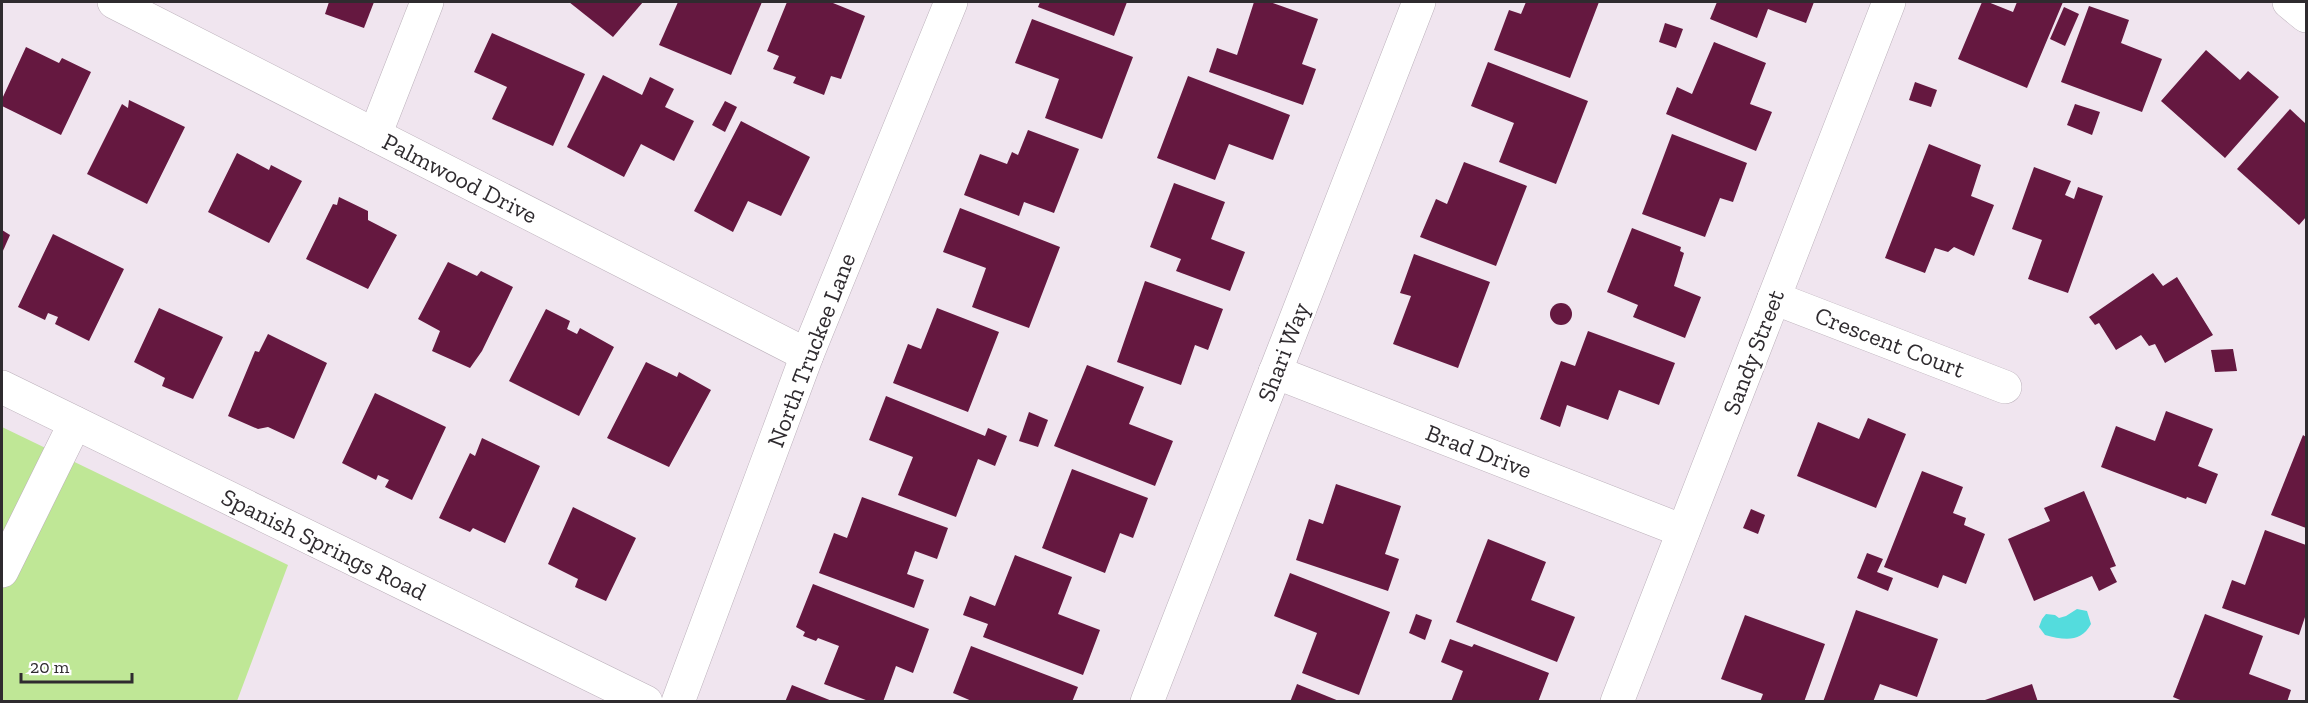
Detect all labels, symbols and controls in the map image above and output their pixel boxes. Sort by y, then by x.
street label: Palmwood Drive [378,127,542,229]
street label: North Truckee Lane [761,249,861,451]
street label: Sandy Street [1716,285,1790,419]
street label: Shari Way [1251,298,1315,406]
street label: Crescent Court [1811,300,1969,384]
street label: Brad Drive [1422,418,1536,484]
street label: Spanish Springs Road [217,482,431,606]
scale bar [21,646,132,684]
text: 20 m [30,656,70,678]

